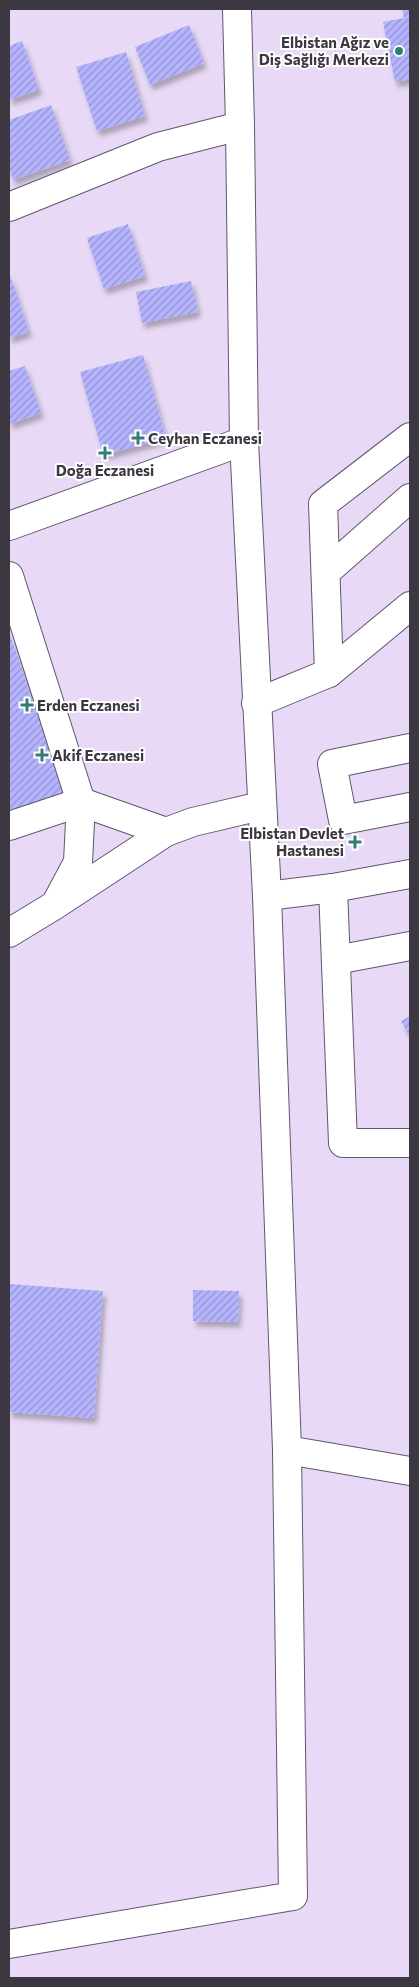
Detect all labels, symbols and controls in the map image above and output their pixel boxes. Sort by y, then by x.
place label: Elbistan Ağız ve Diş Sağlığı Merkezi [259,33,389,68]
marker: Elbistan Ağız ve Diş Sağlığı Merkezi [393,45,405,57]
place label: Ceyhan Eczanesi [148,429,262,447]
marker: Ceyhan Eczanesi [132,432,144,444]
marker: Doğa Eczanesi [99,447,111,459]
place label: Doğa Eczanesi [56,461,154,479]
place label: Erden Eczanesi [37,696,140,714]
marker: Erden Eczanesi [21,699,33,711]
place label: Akif Eczanesi [52,746,144,764]
marker: Akif Eczanesi [36,749,48,761]
place label: Elbistan Devlet Hastanesi [240,824,344,859]
marker: Elbistan Devlet Hastanesi [348,835,362,849]

